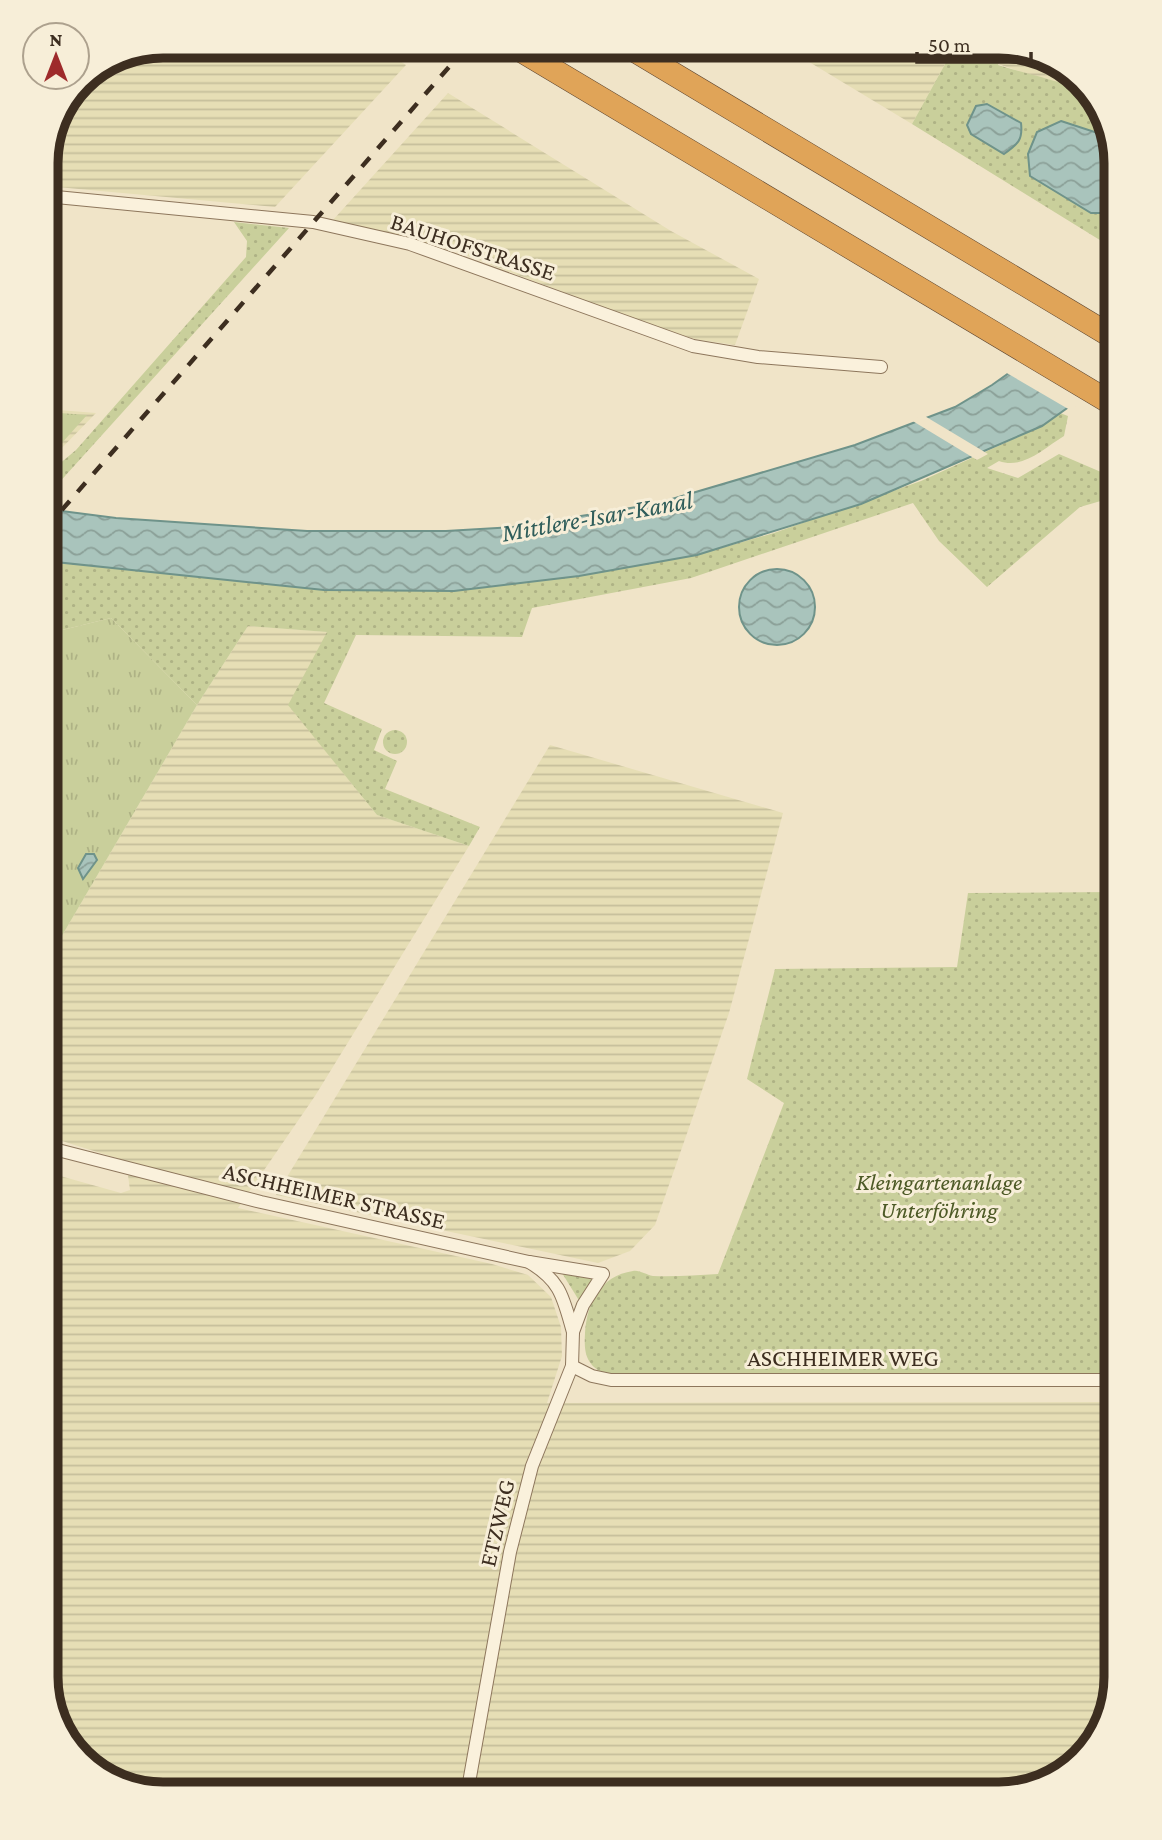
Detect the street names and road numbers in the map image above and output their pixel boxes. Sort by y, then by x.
street label: BAUHOFSTRASSE [387,207,559,286]
street label: ASCHHEIMER STRASSE [220,1157,448,1234]
street label: ASCHHEIMER WEG [747,1344,939,1371]
street label: ETZWEG [473,1477,520,1569]

